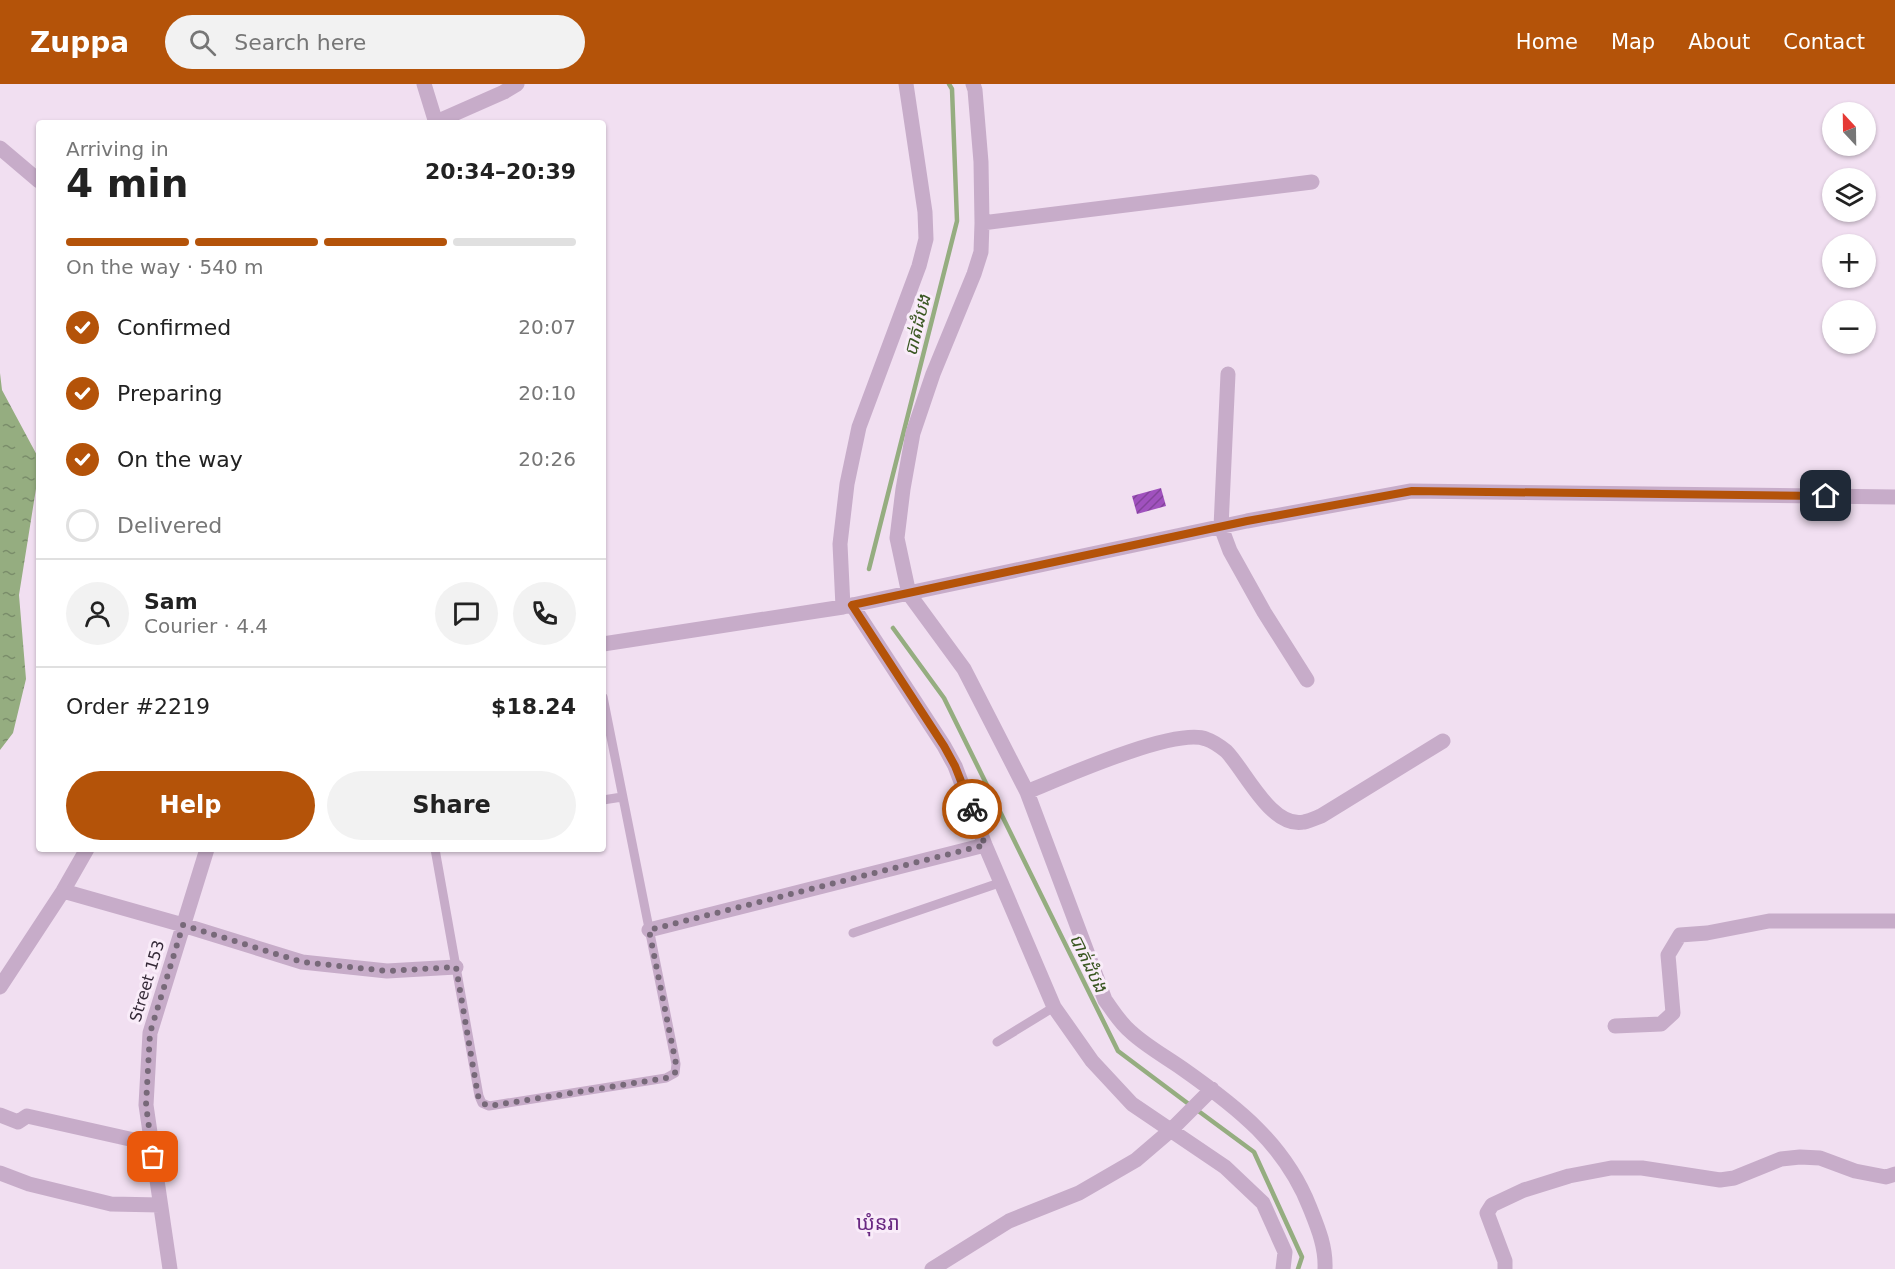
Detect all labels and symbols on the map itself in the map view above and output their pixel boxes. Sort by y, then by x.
north arrow [1822,102,1876,156]
water label: បាត់ដំបង [899,292,935,358]
pin [1800,470,1851,521]
courier [942,779,1002,839]
water label: បាត់ដំបង [1066,930,1112,996]
street label: Street 153 [126,938,168,1024]
pin [127,1131,178,1182]
district label: ឃុំនរា [856,1211,900,1237]

